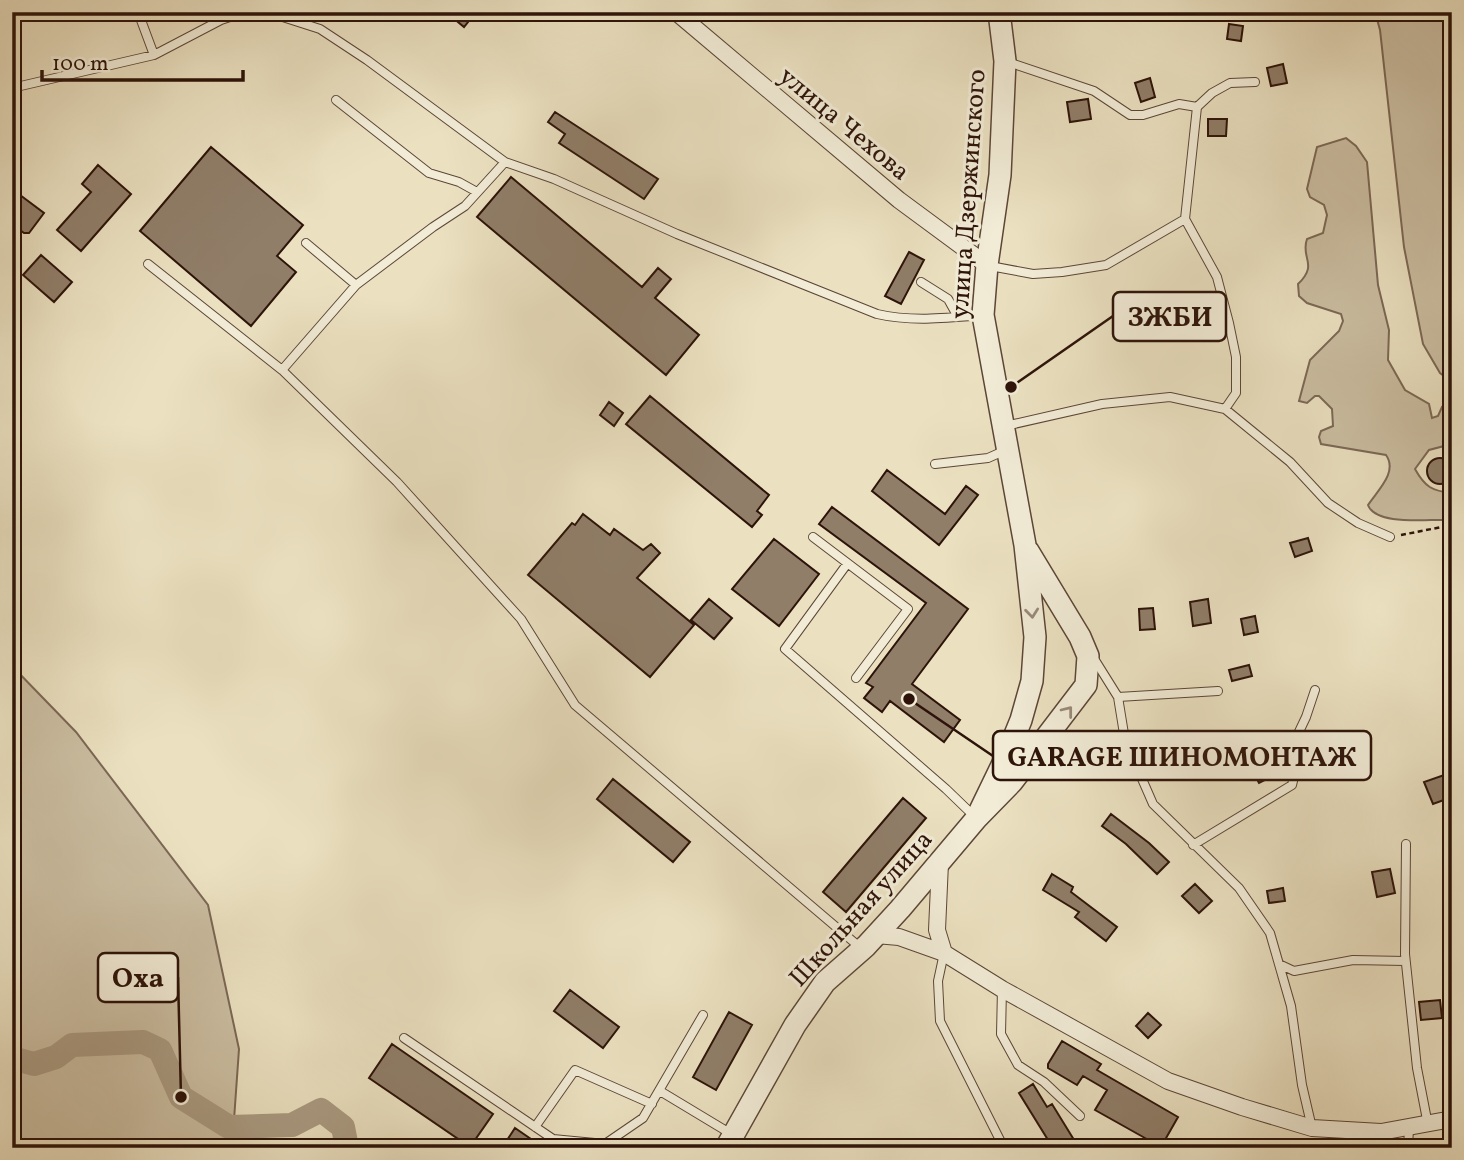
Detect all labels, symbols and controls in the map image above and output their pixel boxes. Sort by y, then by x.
scale bar [42,38,243,82]
text: 100 m [52,50,109,79]
street label: улица Чехова [770,59,917,190]
street label: улица Дзержинского [942,68,996,320]
callout: ЗЖБИ [1113,292,1226,341]
text: ЗЖБИ [1127,299,1213,338]
one-way arrow [1024,608,1039,619]
one-way arrow [1060,706,1072,719]
callout: GARAGE ШИНОМОНТАЖ [993,731,1371,780]
text: GARAGE ШИНОМОНТАЖ [1007,739,1357,778]
street label: Школьная улица [781,823,942,996]
callout: Оха [98,953,178,1002]
text: Оха [112,960,164,999]

